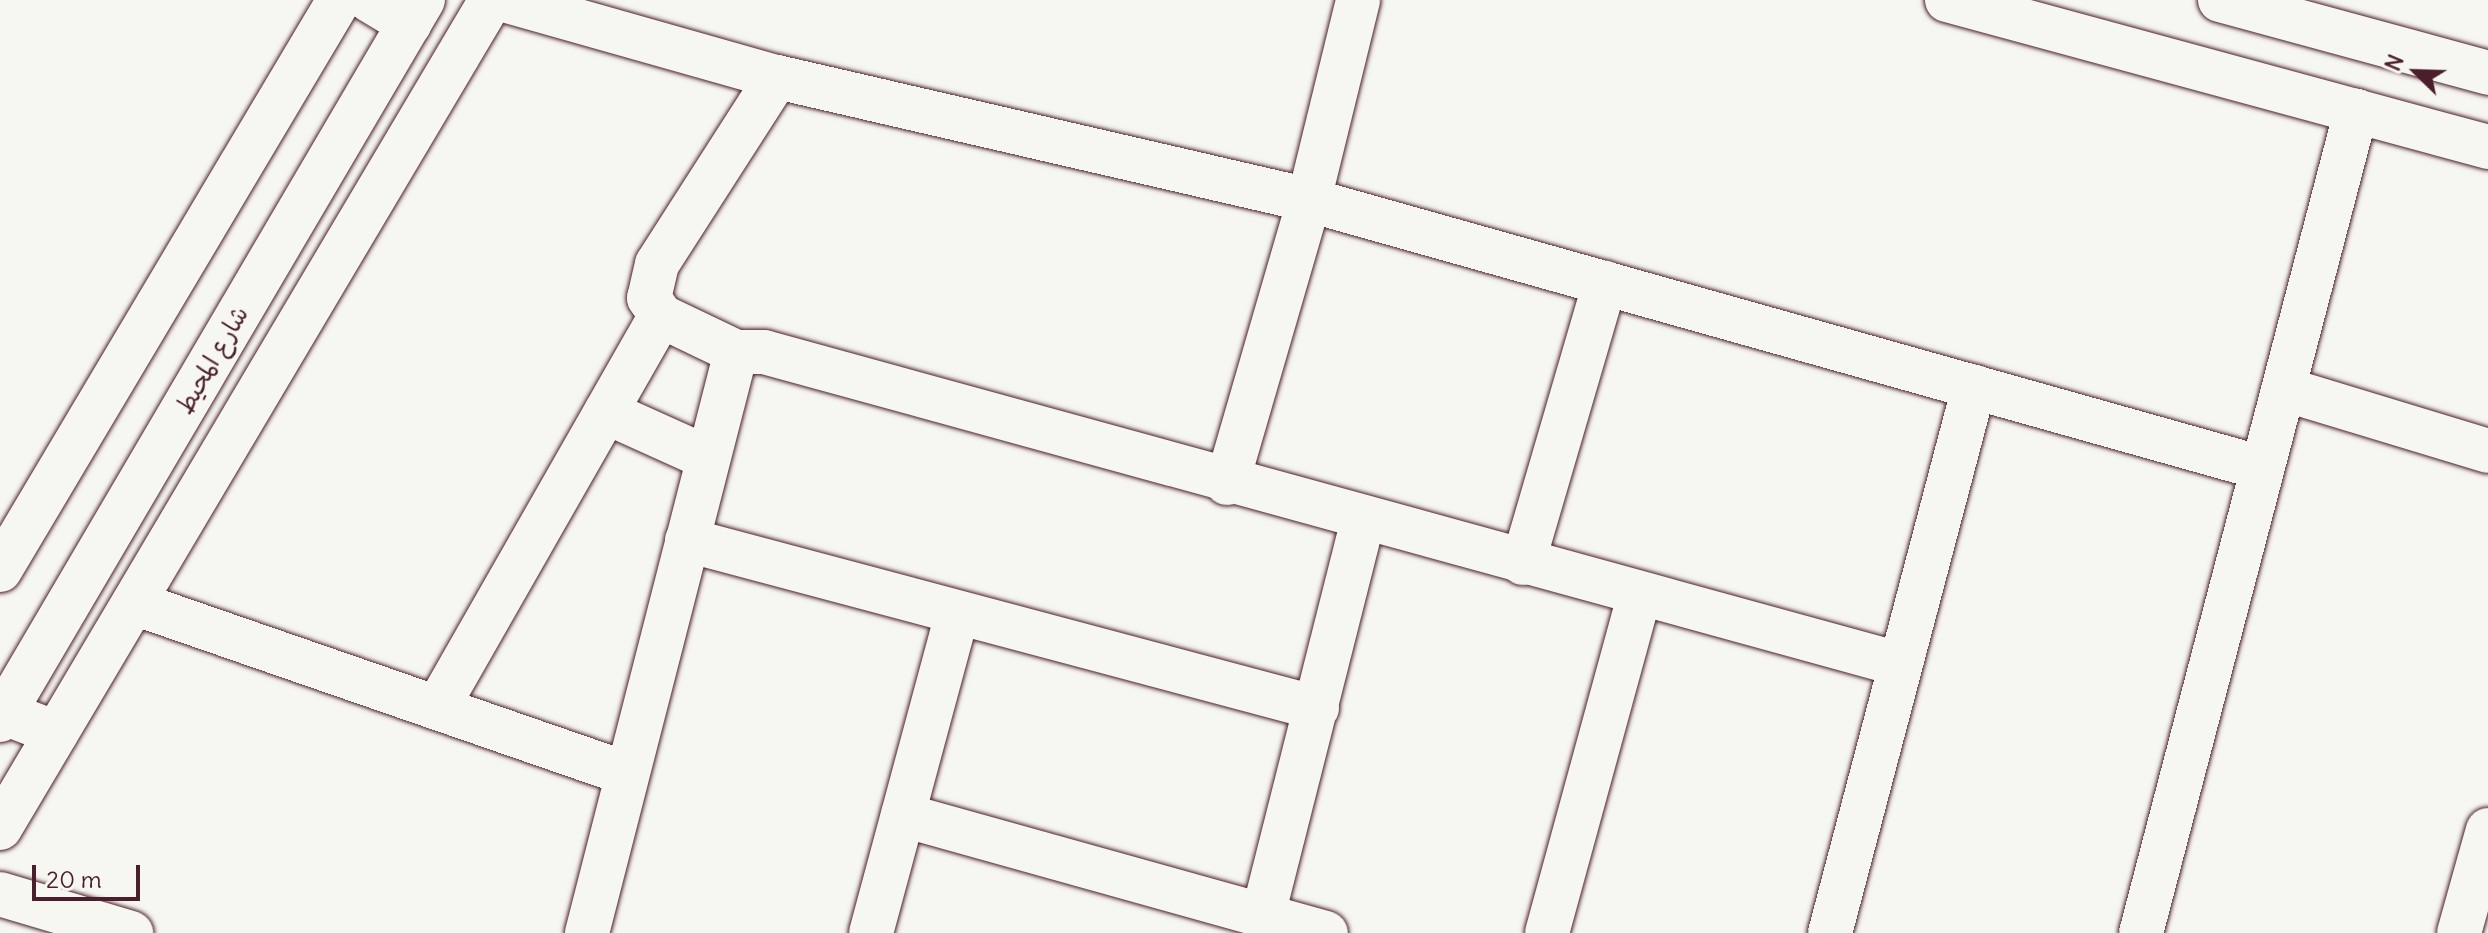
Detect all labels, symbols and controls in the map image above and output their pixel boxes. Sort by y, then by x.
north arrow [2376,32,2456,112]
text: N [2378,50,2410,75]
street label: شارع المحيط [170,301,254,419]
scale bar [36,849,144,899]
text: 20 m [46,864,102,894]

